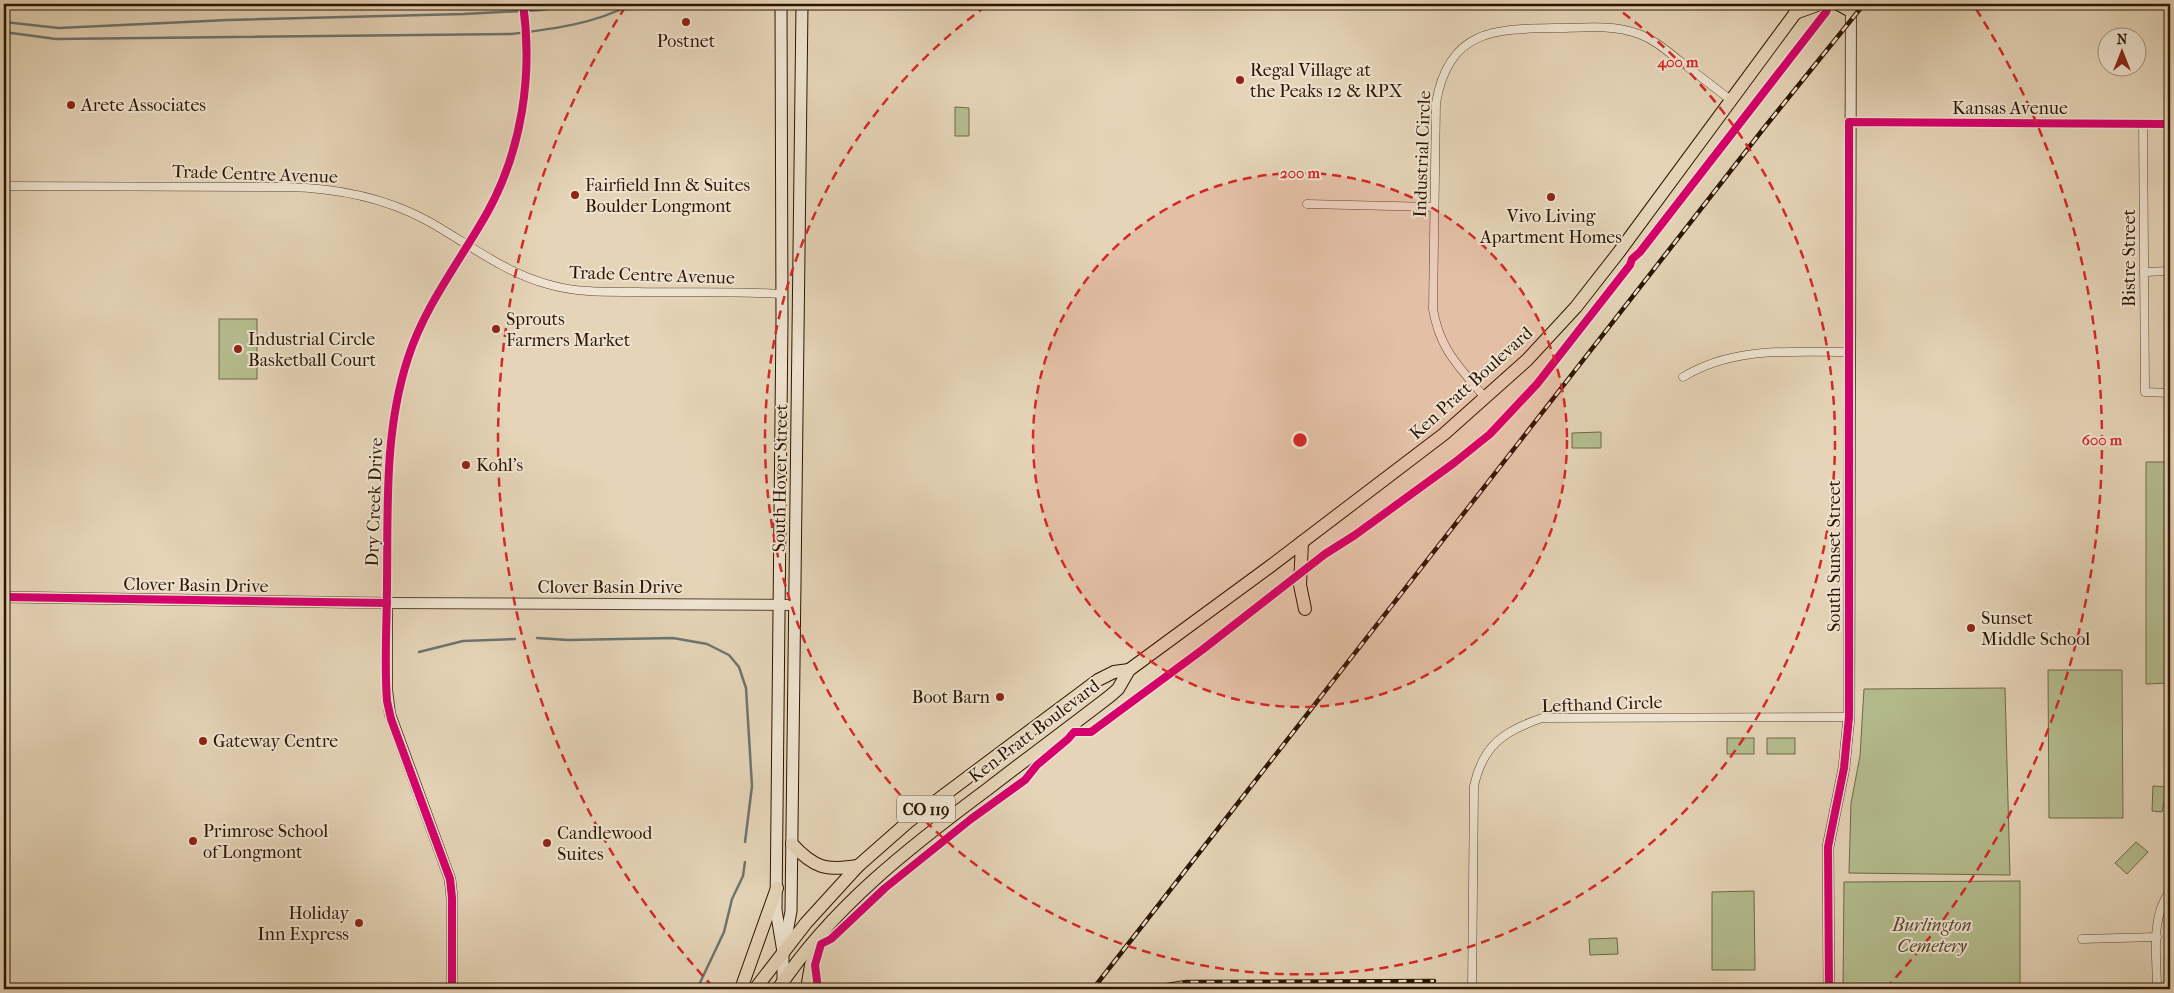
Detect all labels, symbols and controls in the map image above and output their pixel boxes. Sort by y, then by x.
marker: Postnet [680,16,692,28]
north arrow [2096,28,2146,78]
place label: Postnet [657,31,716,52]
text: N [2117,31,2128,48]
text: 400 m [1656,53,1699,71]
place label: Regal Village at the Peaks 12 & RPX [1250,60,1403,102]
marker: Regal Village at the Peaks 12 & RPX [1234,74,1246,86]
street label: Industrial Circle [1410,90,1435,218]
place label: Arete Associates [80,95,206,116]
street label: Kansas Avenue [1952,98,2068,119]
marker: Arete Associates [65,99,77,111]
street label: Trade Centre Avenue [172,161,338,188]
text: 200 m [1280,164,1320,182]
place label: Fairfield Inn & Suites Boulder Longmont [585,175,751,217]
marker: Fairfield Inn & Suites Boulder Longmont [569,189,581,201]
marker: Vivo Living Apartment Homes [1545,191,1557,203]
place label: Vivo Living Apartment Homes [1479,206,1622,248]
street label: Bistre Street [2119,208,2140,307]
street label: Trade Centre Avenue [569,262,735,289]
place label: Sprouts Farmers Market [506,309,631,351]
street label: Ken Pratt Boulevard [1405,322,1537,444]
marker: Sprouts Farmers Market [490,323,502,335]
place label: Industrial Circle Basketball Court [248,329,377,371]
marker: Industrial Circle Basketball Court [232,343,244,355]
street label: South Hover Street [769,403,792,552]
centre of rings [1291,431,1309,449]
text: 600 m [2082,431,2123,449]
street label: Dry Creek Drive [362,437,387,567]
place label: Kohl's [476,455,524,476]
marker: Kohl's [460,459,472,471]
street label: South Sunset Street [1824,479,1845,632]
street label: Clover Basin Drive [123,574,269,597]
street label: Clover Basin Drive [537,577,683,598]
place label: Sunset Middle School [1981,608,2090,650]
marker: Sunset Middle School [1965,622,1977,634]
street label: Ken Pratt Boulevard [965,675,1104,787]
place label: Boot Barn [912,687,991,708]
marker: Boot Barn [994,691,1006,703]
street label: Lefthand Circle [1541,692,1663,717]
place label: Gateway Centre [213,731,338,752]
marker: Gateway Centre [197,735,209,747]
road number: CO 119 [897,796,955,822]
place label: Primrose School of Longmont [203,821,328,863]
place label: Candlewood Suites [557,823,652,865]
marker: Primrose School of Longmont [187,835,199,847]
marker: Candlewood Suites [541,837,553,849]
place label: Holiday Inn Express [257,903,350,945]
park label: Burlington Cemetery [1891,915,1972,957]
marker: Holiday Inn Express [353,917,365,929]

